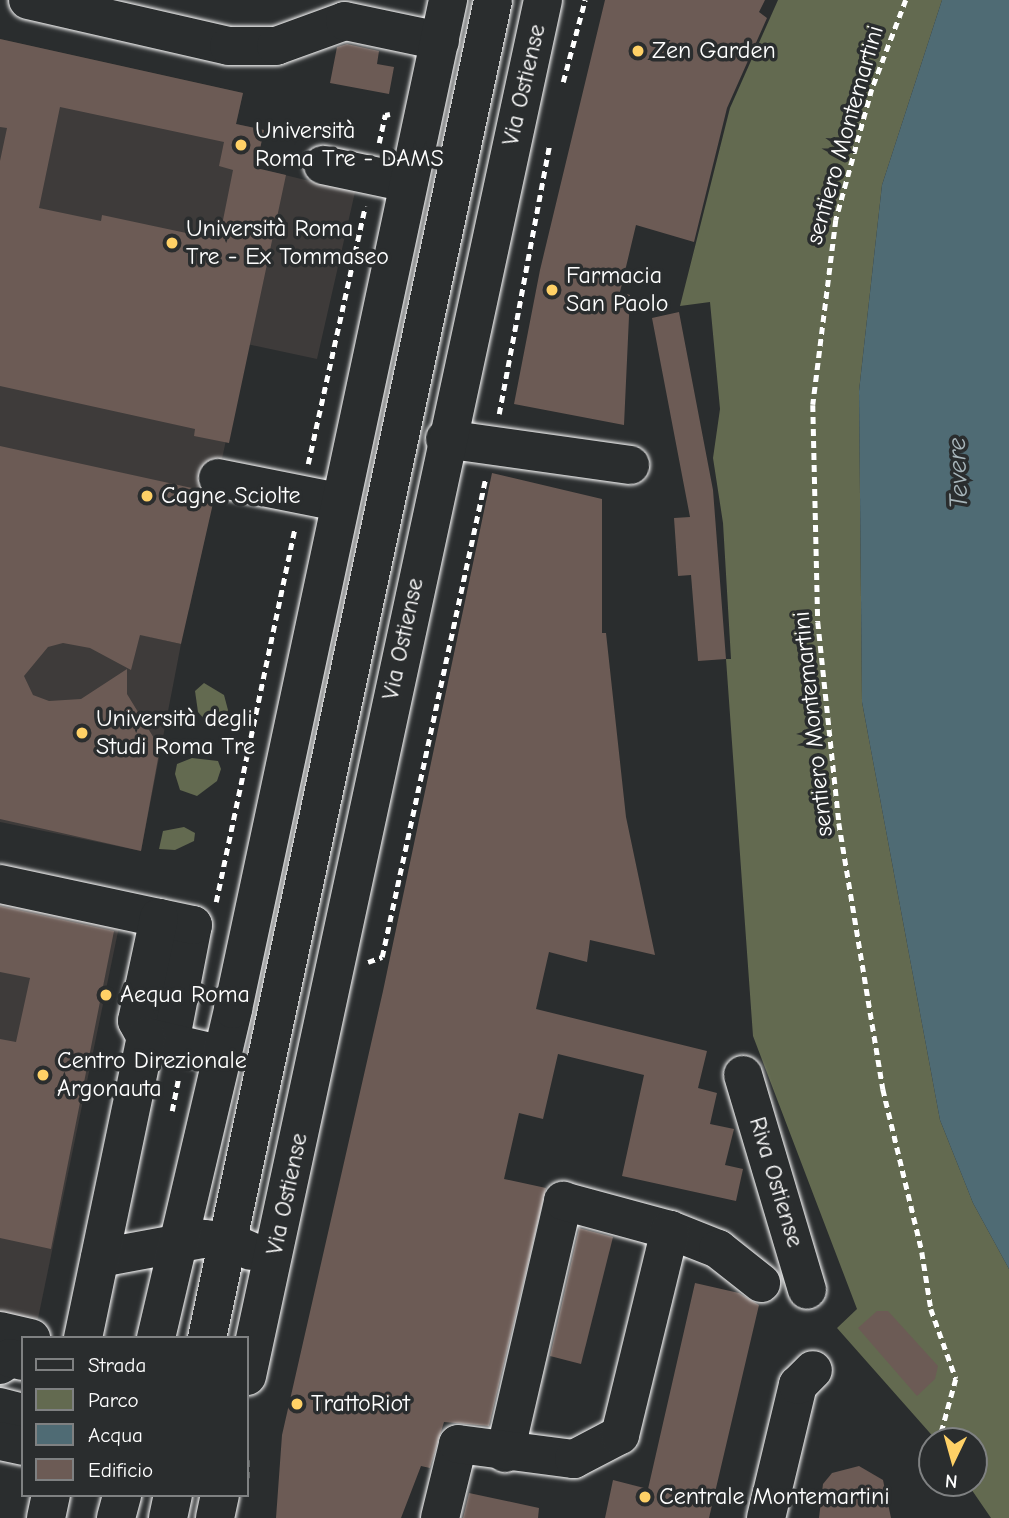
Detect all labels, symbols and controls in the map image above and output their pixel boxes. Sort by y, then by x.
street label: Via Ostiense [496,22,552,148]
street label: sentiero Montemartini [800,22,890,248]
place label: Zen Garden [652,37,776,65]
marker: Zen Garden [630,43,646,59]
place label: Università Roma Tre - DAMS [255,117,444,173]
marker: Università Roma Tre - DAMS [233,137,249,153]
place label: Università Roma Tre - Ex Tommaseo [186,215,389,271]
marker: Università Roma Tre - Ex Tommaseo [164,235,180,251]
place label: Farmacia San Paolo [566,262,668,318]
marker: Farmacia San Paolo [544,282,560,298]
water label: Tevere [942,437,976,509]
place label: Cagne Sciolte [161,482,301,510]
marker: Cagne Sciolte [139,488,155,504]
street label: Via Ostiense [376,576,430,702]
street label: sentiero Montemartini [787,610,839,838]
place label: Università degli Studi Roma Tre [96,705,255,761]
marker: Università degli Studi Roma Tre [74,725,90,741]
place label: Aequa Roma [120,981,250,1009]
marker: Aequa Roma [98,987,114,1003]
place label: Centro Direzionale Argonauta [57,1047,247,1103]
marker: Centro Direzionale Argonauta [35,1067,51,1083]
street label: Riva Ostiense [743,1113,809,1251]
street label: Via Ostiense [260,1131,314,1257]
legend [21,1336,248,1497]
text: Strada [88,1353,146,1377]
text: Parco [88,1388,139,1412]
place label: TrattoRiot [311,1390,410,1418]
marker: TrattoRiot [289,1396,305,1412]
text: Acqua [88,1423,143,1447]
north arrow [918,1427,988,1497]
text: Edificio [88,1458,153,1482]
text: N [944,1469,958,1492]
place label: Centrale Montemartini [659,1483,890,1511]
marker: Centrale Montemartini [637,1489,653,1505]

